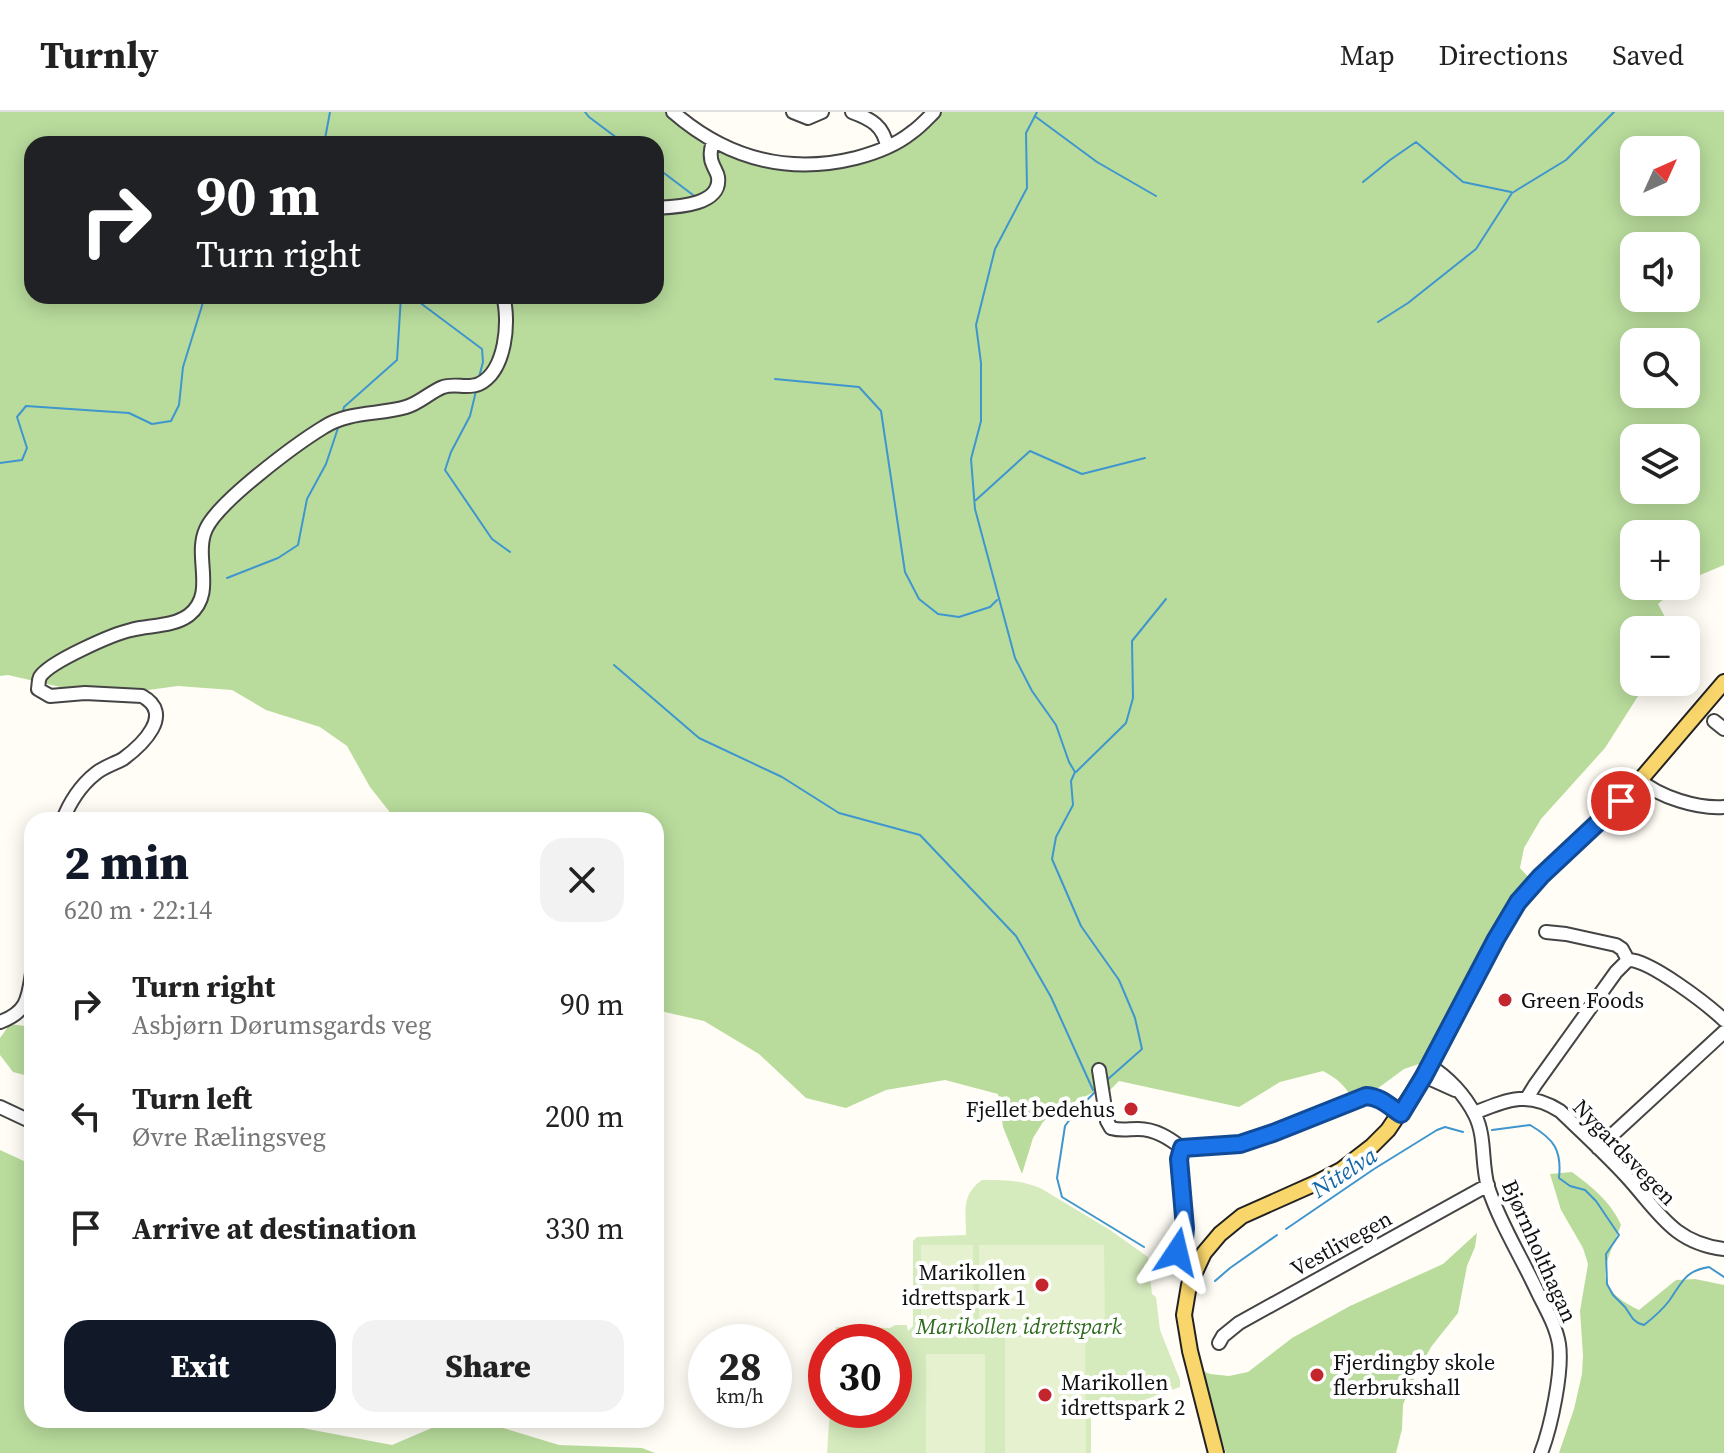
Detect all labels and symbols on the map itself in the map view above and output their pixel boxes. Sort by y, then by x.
north arrow [1620,136,1700,216]
pin [1587,767,1655,835]
place label: Green Foods [1521,985,1644,1015]
marker: Green Foods [1496,991,1514,1009]
street label: Nygardsvegen [1567,1092,1683,1212]
place label: Fjellet bedehus [966,1094,1115,1124]
marker: Fjellet bedehus [1122,1100,1140,1118]
water label: Nitelva [1304,1138,1384,1206]
street label: Bjørnholthagan [1495,1175,1585,1327]
street label: Vestlivegen [1285,1203,1397,1283]
position arrow [1135,1210,1219,1294]
place label: Marikollen idrettspark 1 [902,1257,1026,1312]
marker: Marikollen idrettspark 1 [1033,1276,1051,1294]
park label: Marikollen idrettspark [915,1311,1122,1341]
speed limit sign: 30 [808,1324,912,1428]
place label: Fjerdingby skole flerbrukshall [1333,1347,1495,1402]
marker: Fjerdingby skole flerbrukshall [1308,1366,1326,1384]
place label: Marikollen idrettspark 2 [1061,1367,1185,1422]
marker: Marikollen idrettspark 2 [1036,1386,1054,1404]

